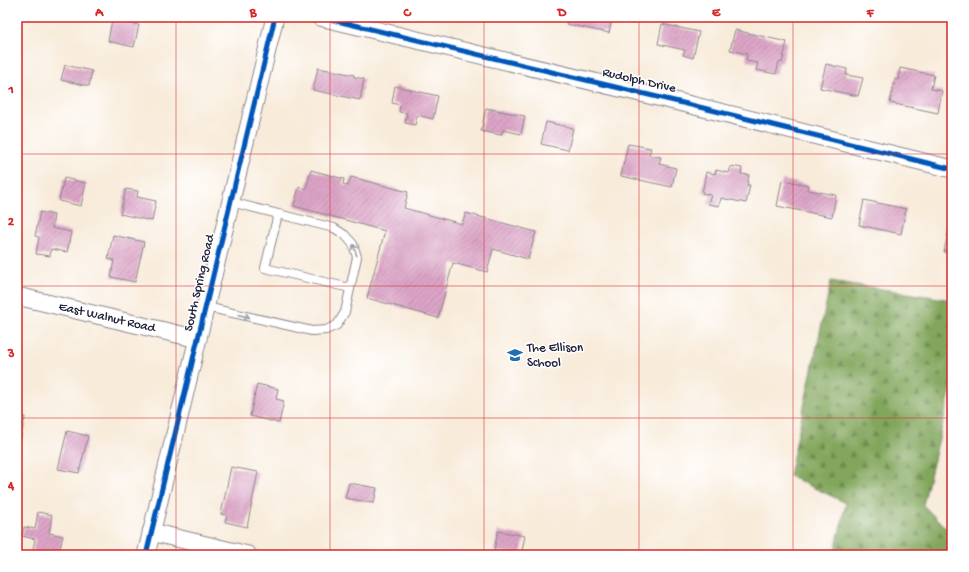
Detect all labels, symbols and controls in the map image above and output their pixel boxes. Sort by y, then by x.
text: A [94,6,104,21]
text: B [249,6,258,21]
text: C [402,6,412,21]
text: D [557,6,567,21]
text: E [712,6,721,21]
text: F [866,6,875,21]
street label: Rudolph Drive [601,65,677,97]
text: 1 [7,83,14,98]
text: 2 [8,215,15,230]
street label: South Spring Road [182,232,219,333]
one-way arrow [351,244,358,257]
street label: East Walnut Road [57,300,158,337]
one-way arrow [237,312,250,320]
place label: The Ellison School [526,341,584,371]
school or university icon: The Ellison School [506,346,524,364]
text: 3 [7,347,15,362]
text: 4 [7,479,15,494]

